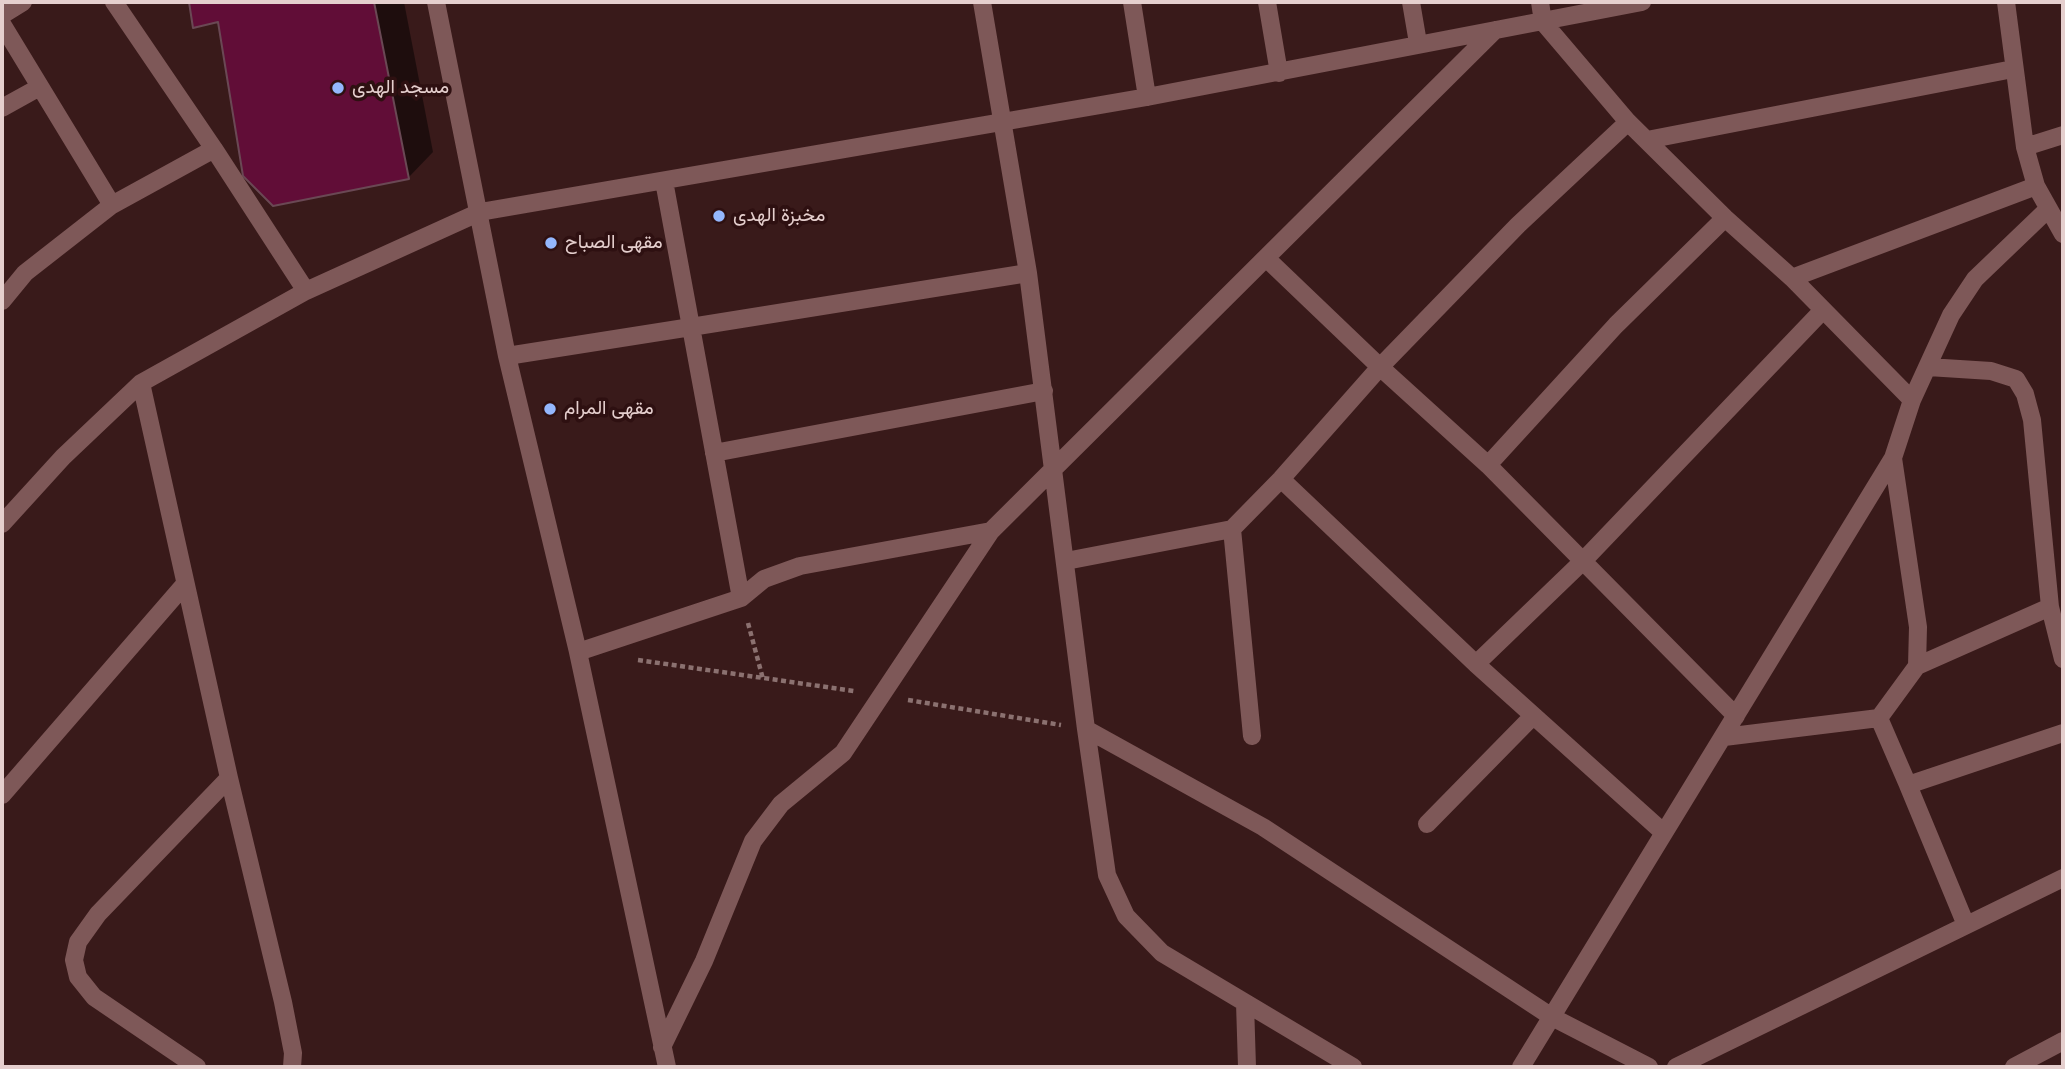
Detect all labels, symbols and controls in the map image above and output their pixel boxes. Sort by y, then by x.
place label: مسجد الهدى [352,77,449,99]
marker: مسجد الهدى [330,80,346,96]
place label: مخبزة الهدى [733,205,825,227]
marker: مخبزة الهدى [711,208,727,224]
place label: مقهى الصباح [565,232,663,254]
marker: مقهى الصباح [543,235,559,251]
place label: مقهى المرام [564,398,654,420]
marker: مقهى المرام [542,401,558,417]

